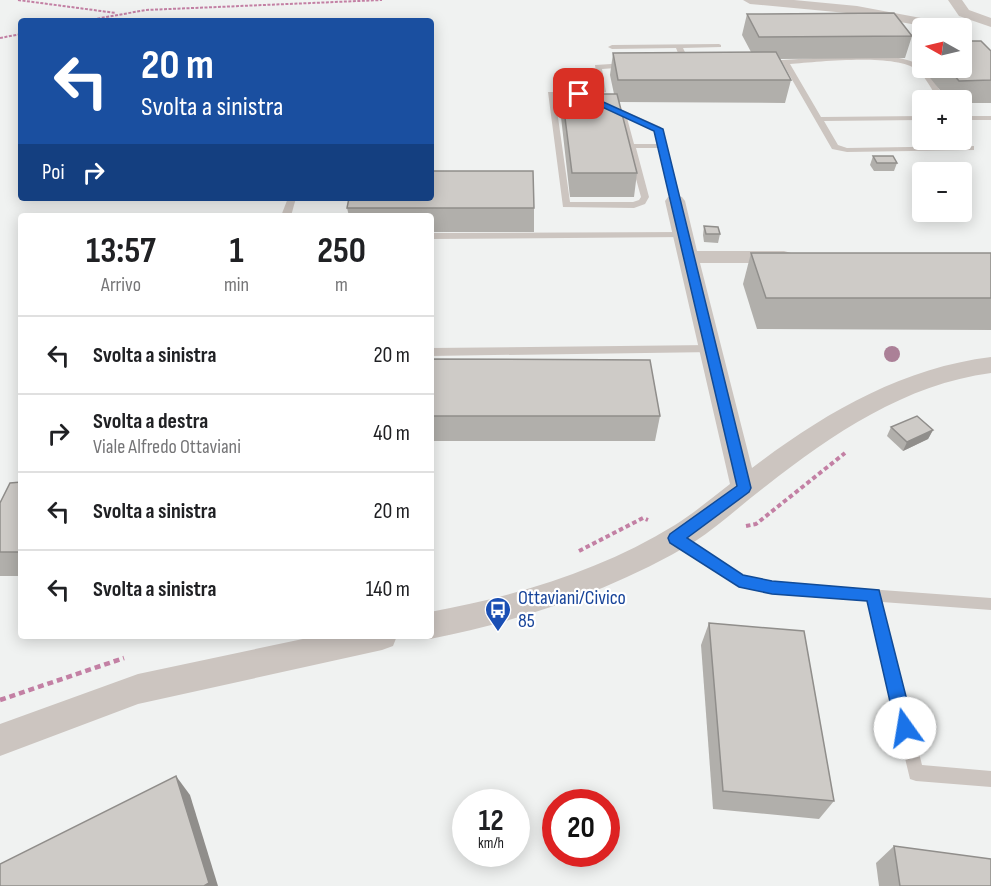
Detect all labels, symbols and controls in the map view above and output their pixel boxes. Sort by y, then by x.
north arrow [912,18,972,78]
map controls [912,18,972,222]
text: 20 m [141,40,214,91]
icon: left [42,42,120,120]
pin [553,68,604,119]
icon: arrive [562,77,595,110]
button: + [912,90,972,150]
text: Svolta a sinistra [141,91,283,123]
icon: right [77,156,110,189]
text: Poi [42,159,65,186]
button: − [912,162,972,222]
text: 13:57 [86,230,156,273]
text: 1 [229,230,244,273]
text: 250 [317,230,366,273]
text: Arrivo [101,273,141,297]
text: min [224,273,249,297]
text: m [335,273,348,297]
icon: left [42,339,75,372]
text: Svolta a sinistra [93,342,216,369]
text: 20 m [374,342,410,369]
text: Svolta a destra [93,408,208,435]
icon: right [42,417,75,450]
text: 40 m [373,420,410,447]
text: Viale Alfredo Ottaviani [93,435,241,459]
icon: left [42,495,75,528]
text: Svolta a sinistra [93,498,216,525]
text: 20 m [374,498,410,525]
icon: left [42,573,75,606]
text: Svolta a sinistra [93,576,216,603]
text: 140 m [366,576,410,603]
place label: Ottaviani/Civico 85 [518,586,626,633]
bus stop icon: Ottaviani/Civico 85 [483,595,513,633]
position arrow [873,696,937,760]
speed limit sign: 20 [542,789,620,867]
text: 12 [478,803,504,839]
text: km/h [478,834,504,853]

